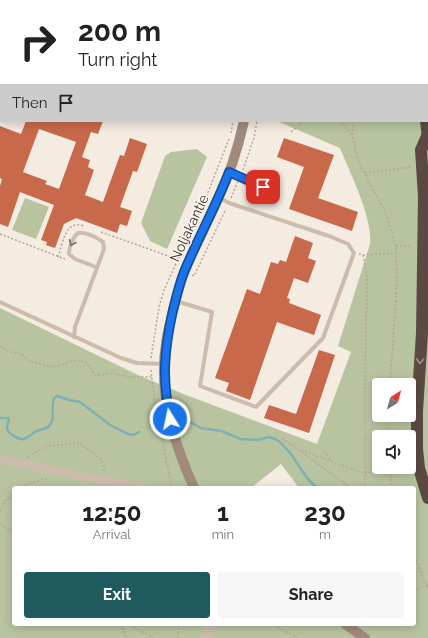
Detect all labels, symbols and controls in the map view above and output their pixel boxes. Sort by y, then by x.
text: 200 m [78,15,161,48]
icon: right [12,16,64,68]
text: Turn right [78,49,157,70]
icon: arrive [55,92,77,114]
text: Then [12,94,47,112]
pin [246,170,280,204]
icon: arrive [252,176,274,198]
street label: Noljakantie [166,192,212,264]
one-way arrow [69,238,77,246]
one-way arrow [416,358,425,364]
north arrow [372,378,416,422]
map controls [372,378,416,474]
position arrow [149,398,191,440]
button: sound [372,430,416,474]
text: 12:50 [82,498,142,527]
text: 1 [217,498,229,527]
text: 230 [304,498,346,527]
text: Arrival [93,527,131,542]
text: min [212,527,234,542]
text: m [319,527,331,542]
button: Exit [24,572,210,618]
button: Share [218,572,404,618]

